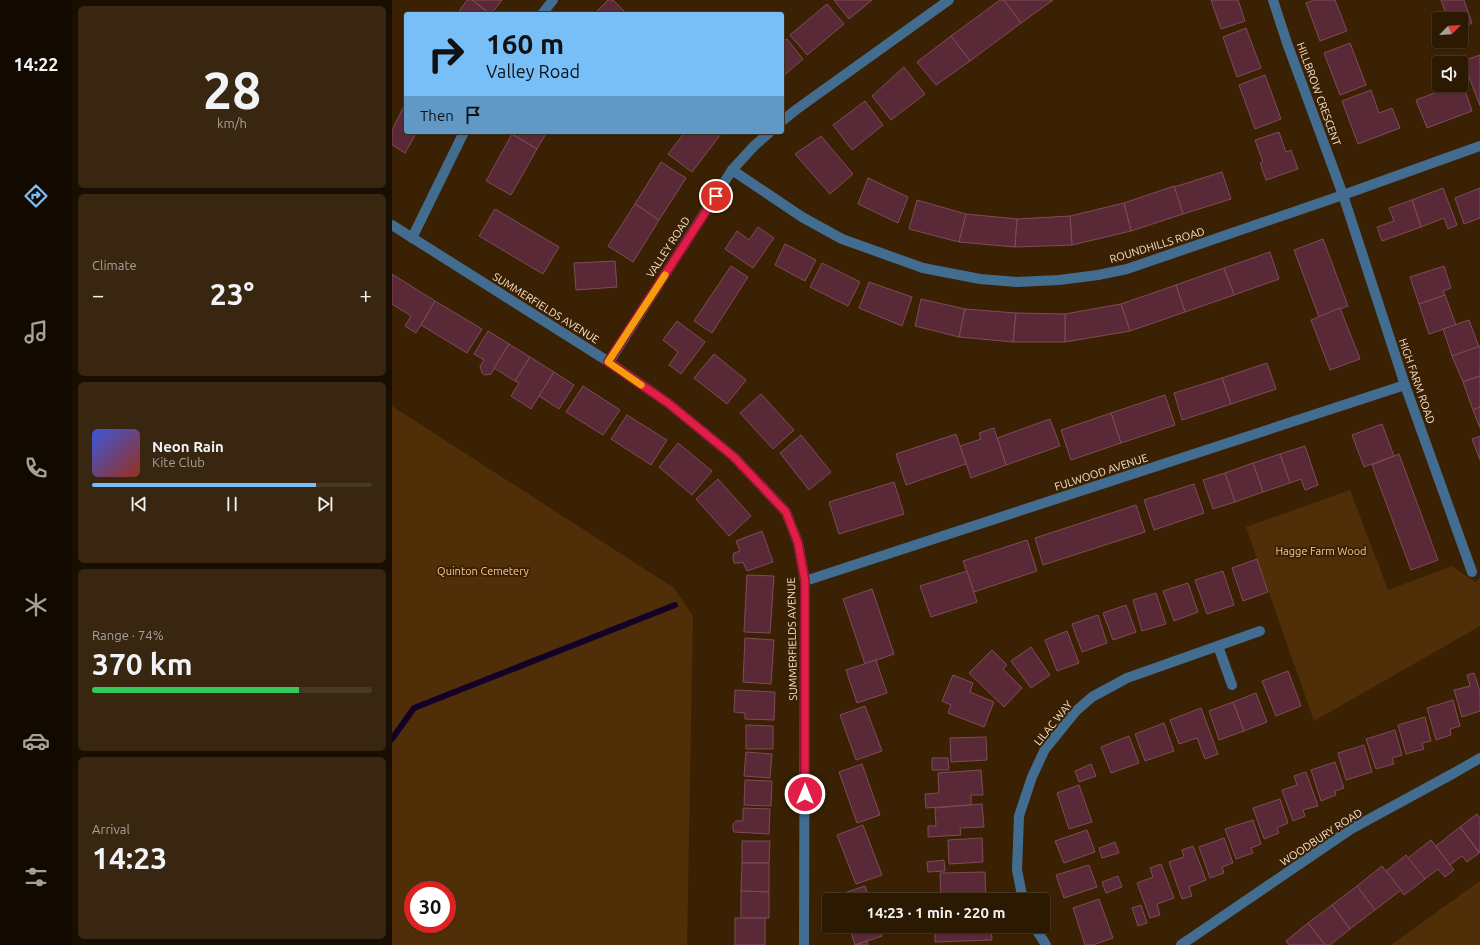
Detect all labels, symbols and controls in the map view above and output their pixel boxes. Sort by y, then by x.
north arrow [1432,12,1468,48]
map controls [1432,12,1468,92]
icon: right [420,28,472,80]
text: 160 m [486,28,564,59]
street label: HILLBROW CRESCENT [1295,41,1343,147]
text: 14:22 [13,54,59,74]
button: sound [1432,56,1468,92]
text: 28 [203,61,261,119]
text: Valley Road [486,61,580,81]
icon: arrive [462,104,484,126]
text: Then [420,107,454,124]
text: km/h [217,116,247,130]
pin [699,179,733,213]
icon: directions [22,182,50,210]
icon: arrive [705,185,727,207]
street label: VALLEY ROAD [644,214,692,280]
street label: ROUNDHILLS ROAD [1108,225,1206,265]
text: Climate [92,258,137,272]
street label: SUMMERFIELDS AVENUE [491,270,601,346]
text: 23° [210,277,254,311]
text: − [92,282,104,307]
text: + [360,282,372,307]
icon: music [22,318,50,346]
street label: HIGH FARM ROAD [1397,337,1437,426]
text: Neon Rain [152,438,224,455]
street label: FULWOOD AVENUE [1053,451,1149,493]
icon: phone [22,454,50,482]
text: Kite Club [152,455,205,469]
icon: previous [128,493,150,515]
icon: pause [221,493,243,515]
icon: next [314,493,336,515]
park label: Hagge Farm Wood [1275,545,1367,557]
park label: Quinton Cemetery [437,565,530,577]
street label: SUMMERFIELDS AVENUE [785,577,799,701]
icon: climate [22,591,50,619]
text: Range · 74% [92,628,164,642]
text: 370 km [92,647,193,681]
street label: LILAC WAY [1032,698,1075,748]
icon: car [22,727,50,755]
position arrow [784,773,826,815]
street label: WOODBURY ROAD [1278,806,1364,868]
text: Arrival [92,822,130,836]
text: 14:23 [92,841,167,875]
icon: filters [22,863,50,891]
speed limit sign: 30 [404,881,456,933]
text: 14:23 · 1 min · 220 m [867,904,1005,921]

